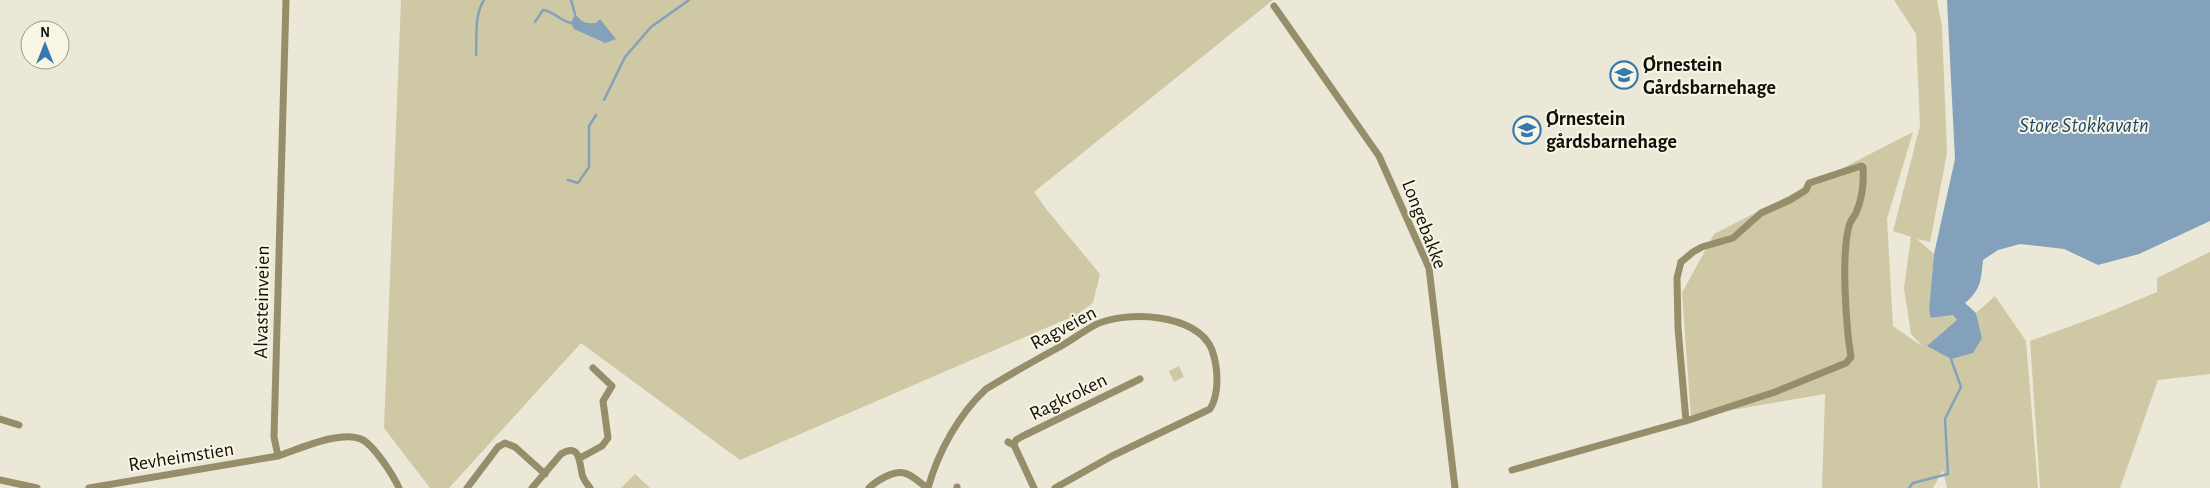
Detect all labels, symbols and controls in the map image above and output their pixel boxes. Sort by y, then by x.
north arrow [20,20,70,70]
text: N [40,26,50,40]
place label: Ørnestein Gårdsbarnehage [1643,55,1776,98]
school or university icon: Ørnestein Gårdsbarnehage [1609,60,1639,90]
place label: Ørnestein gårdsbarnehage [1546,109,1677,152]
school or university icon: Ørnestein gårdsbarnehage [1512,115,1542,145]
water label: Store Stokkavatn [2019,115,2149,136]
street label: Longebakke [1398,177,1450,272]
street label: Alvasteinveien [251,245,273,359]
street label: Ragveien [1027,302,1100,353]
street label: Ragkroken [1027,370,1110,424]
street label: Revheimstien [127,439,235,475]

